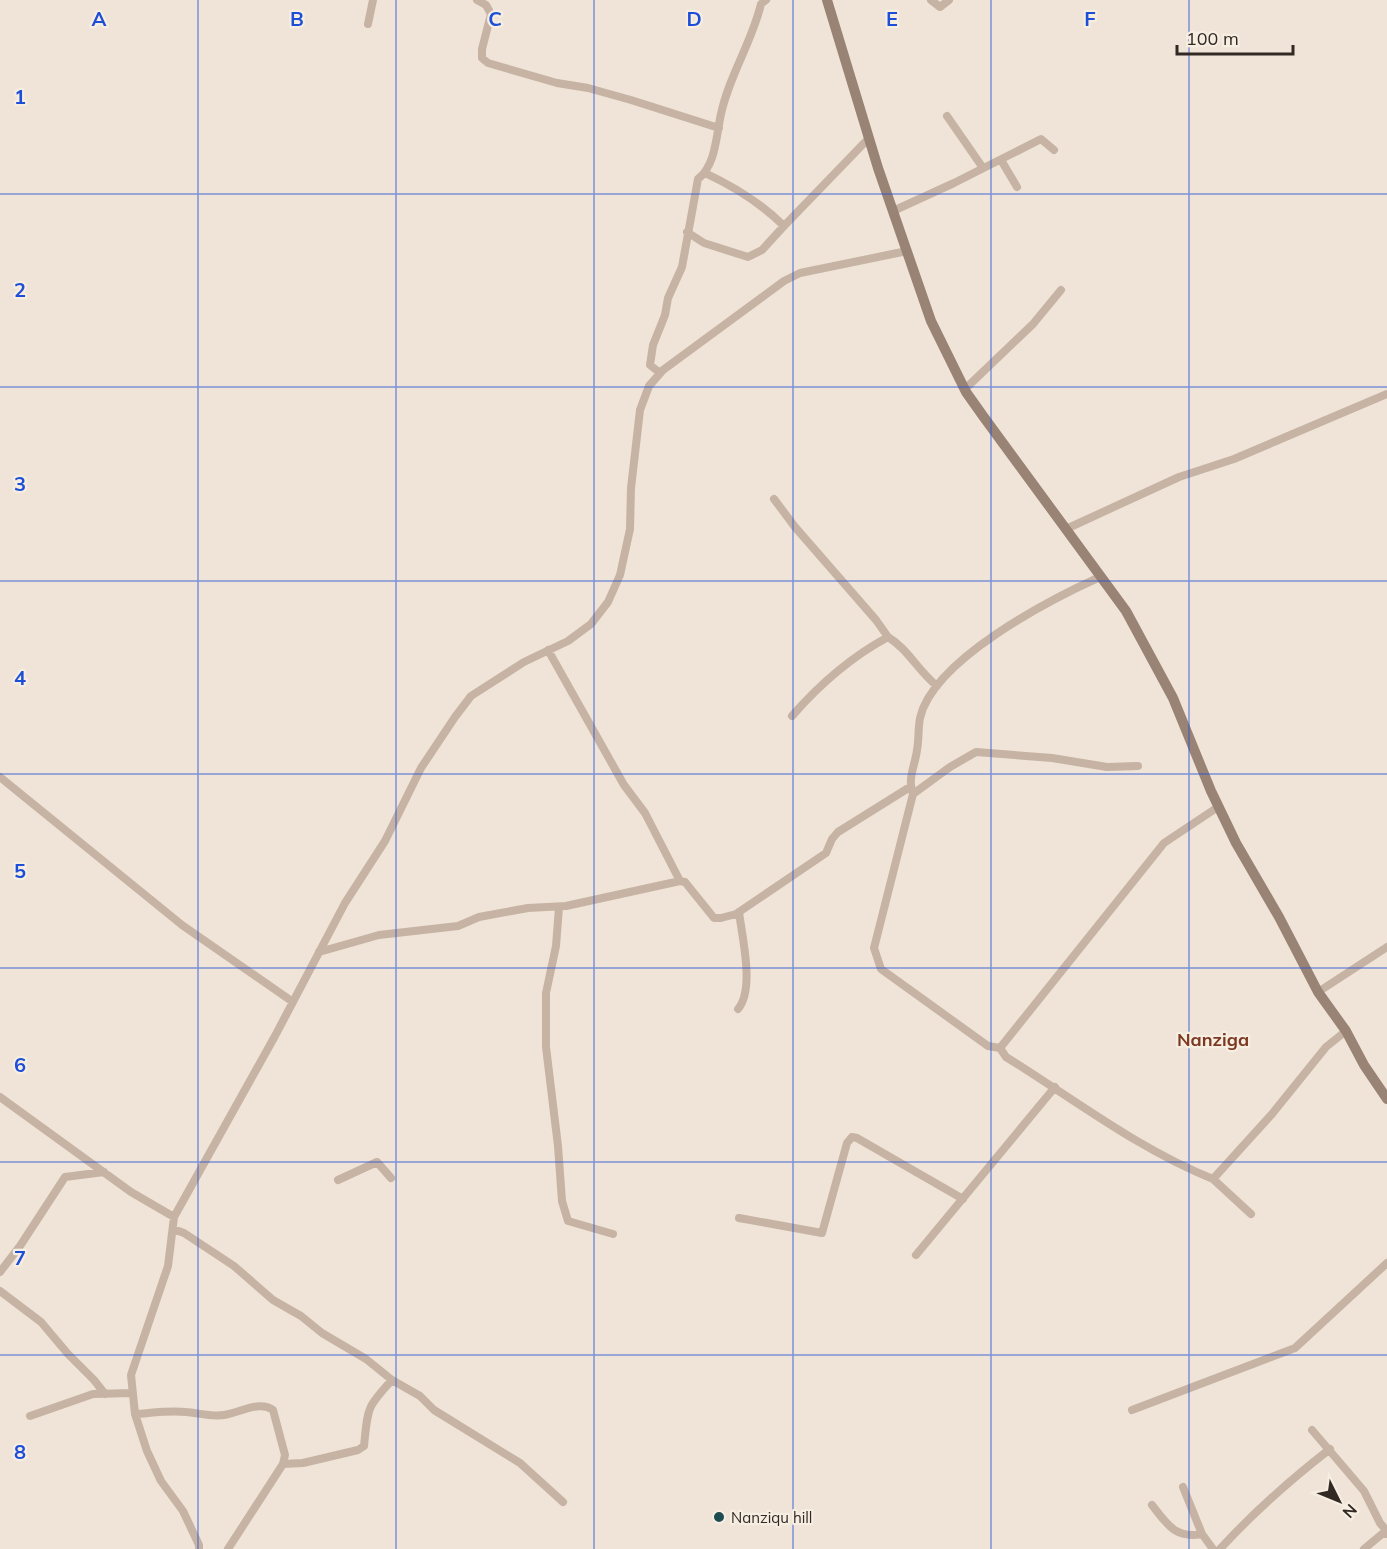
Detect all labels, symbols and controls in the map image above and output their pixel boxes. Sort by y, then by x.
text: A [92,6,107,31]
text: B [290,6,304,31]
text: C [488,6,502,31]
text: D [686,6,702,31]
text: E [886,6,898,31]
text: F [1084,6,1096,31]
scale bar [1177,18,1292,56]
text: 100 m [1186,27,1239,50]
text: 1 [14,84,26,109]
text: 2 [14,277,26,302]
text: 3 [14,471,26,496]
text: 4 [14,665,26,690]
text: 5 [14,858,26,883]
district label: Nanziga [1177,1028,1249,1051]
text: 6 [14,1052,26,1077]
text: 7 [14,1245,26,1270]
text: 8 [14,1439,26,1464]
north arrow [1309,1471,1369,1531]
text: N [1339,1500,1361,1522]
place label: Nanziqu hill [731,1508,812,1527]
marker: Nanziqu hill [712,1510,726,1524]

